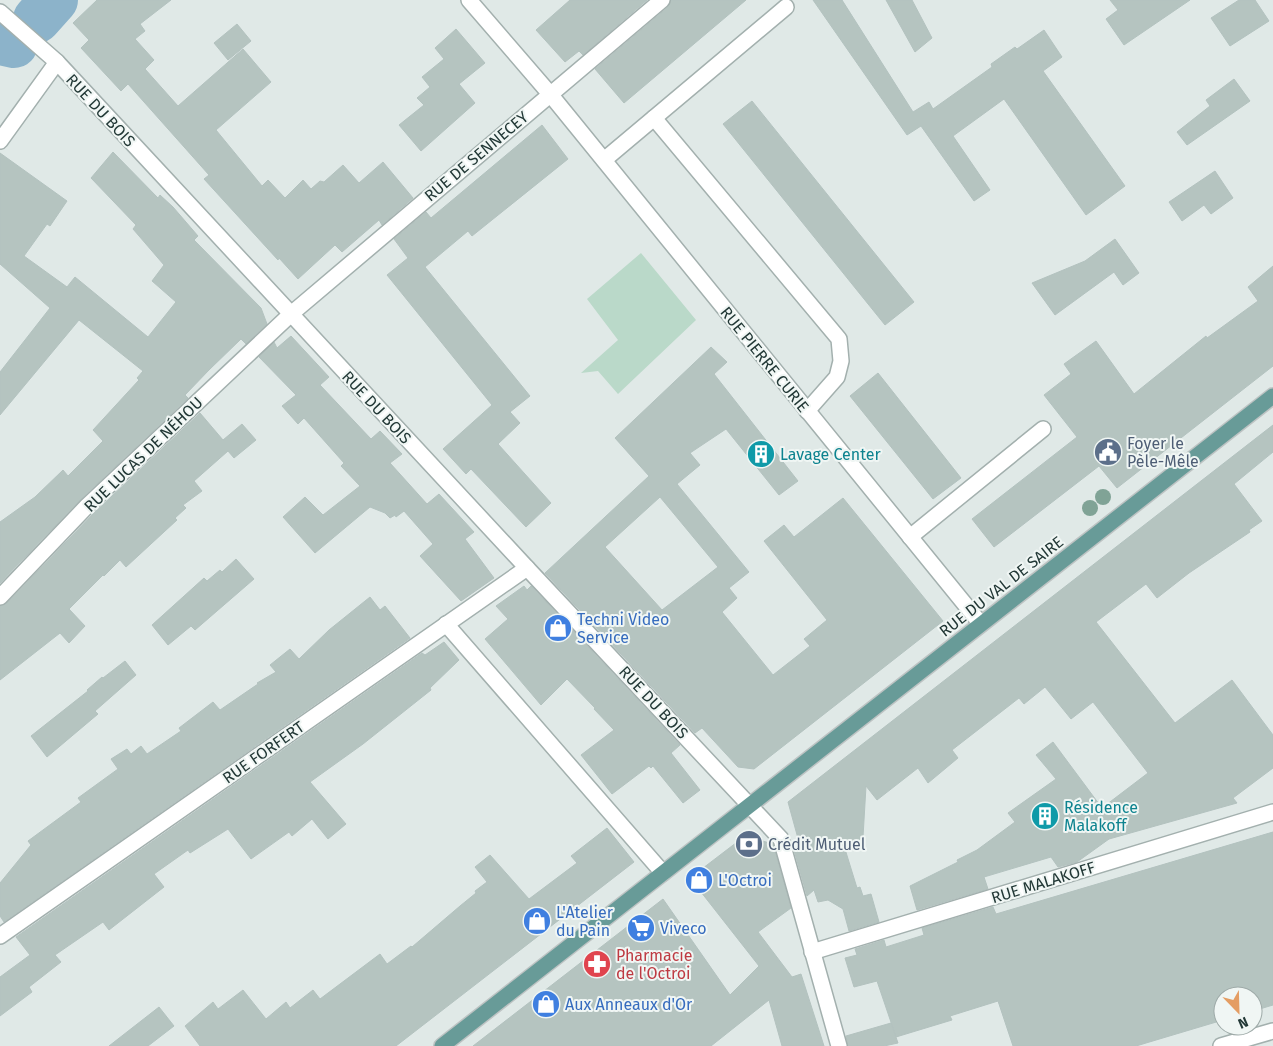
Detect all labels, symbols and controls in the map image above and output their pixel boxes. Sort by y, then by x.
street label: RUE DU BOIS [62,70,139,151]
street label: RUE DE SENNECEY [420,107,532,205]
street label: RUE PIERRE CURIE [716,303,813,416]
street label: RUE DU BOIS [338,367,415,448]
street label: RUE LUCAS DE NÉHOU [79,392,207,516]
place label: Foyer le Pèle-Mêle [1127,434,1199,471]
public building icon: Foyer le Pèle-Mêle [1093,437,1123,467]
building icon: Lavage Center [746,439,776,469]
place label: Lavage Center [780,445,881,464]
street label: RUE DU VAL DE SAIRE [936,532,1067,641]
place label: Techni Video Service [577,610,669,647]
shop icon: Techni Video Service [543,613,573,643]
street label: RUE DU BOIS [615,662,692,743]
street label: RUE FORFERT [219,717,308,788]
place label: Résidence Malakoff [1064,798,1138,835]
building icon: Résidence Malakoff [1030,801,1060,831]
bank icon: Crédit Mutuel [734,829,764,859]
place label: Crédit Mutuel [768,835,866,854]
street label: RUE MALAKOFF [989,858,1098,907]
shop icon: L'Octroi [684,865,714,895]
place label: L'Octroi [718,871,772,890]
place label: L'Atelier du Pain [556,903,614,940]
shop icon: L'Atelier du Pain [522,906,552,936]
supermarket icon: Viveco [626,913,656,943]
place label: Viveco [660,919,707,938]
place label: Pharmacie de l'Octroi [616,946,693,983]
pharmacy icon: Pharmacie de l'Octroi [582,949,612,979]
north arrow [1213,986,1263,1036]
shop icon: Aux Anneaux d'Or [531,989,561,1019]
place label: Aux Anneaux d'Or [565,995,693,1014]
text: N [1235,1013,1250,1032]

